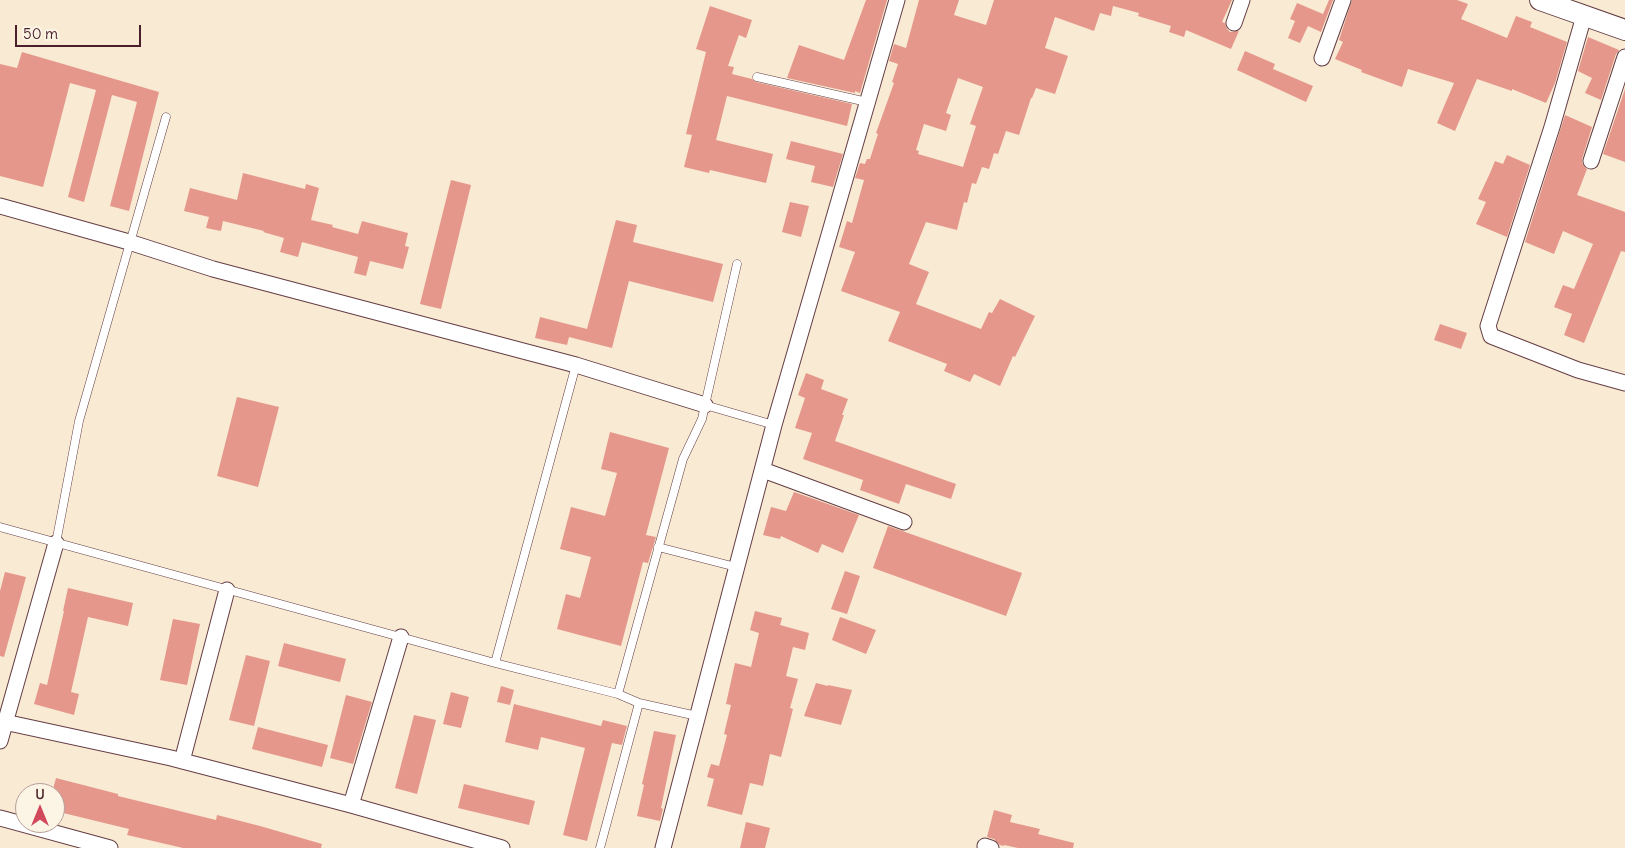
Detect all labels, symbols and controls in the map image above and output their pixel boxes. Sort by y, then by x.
scale bar [18,15,144,47]
text: 50 m [23,24,58,43]
north arrow [15,783,65,833]
text: U [35,785,45,803]

